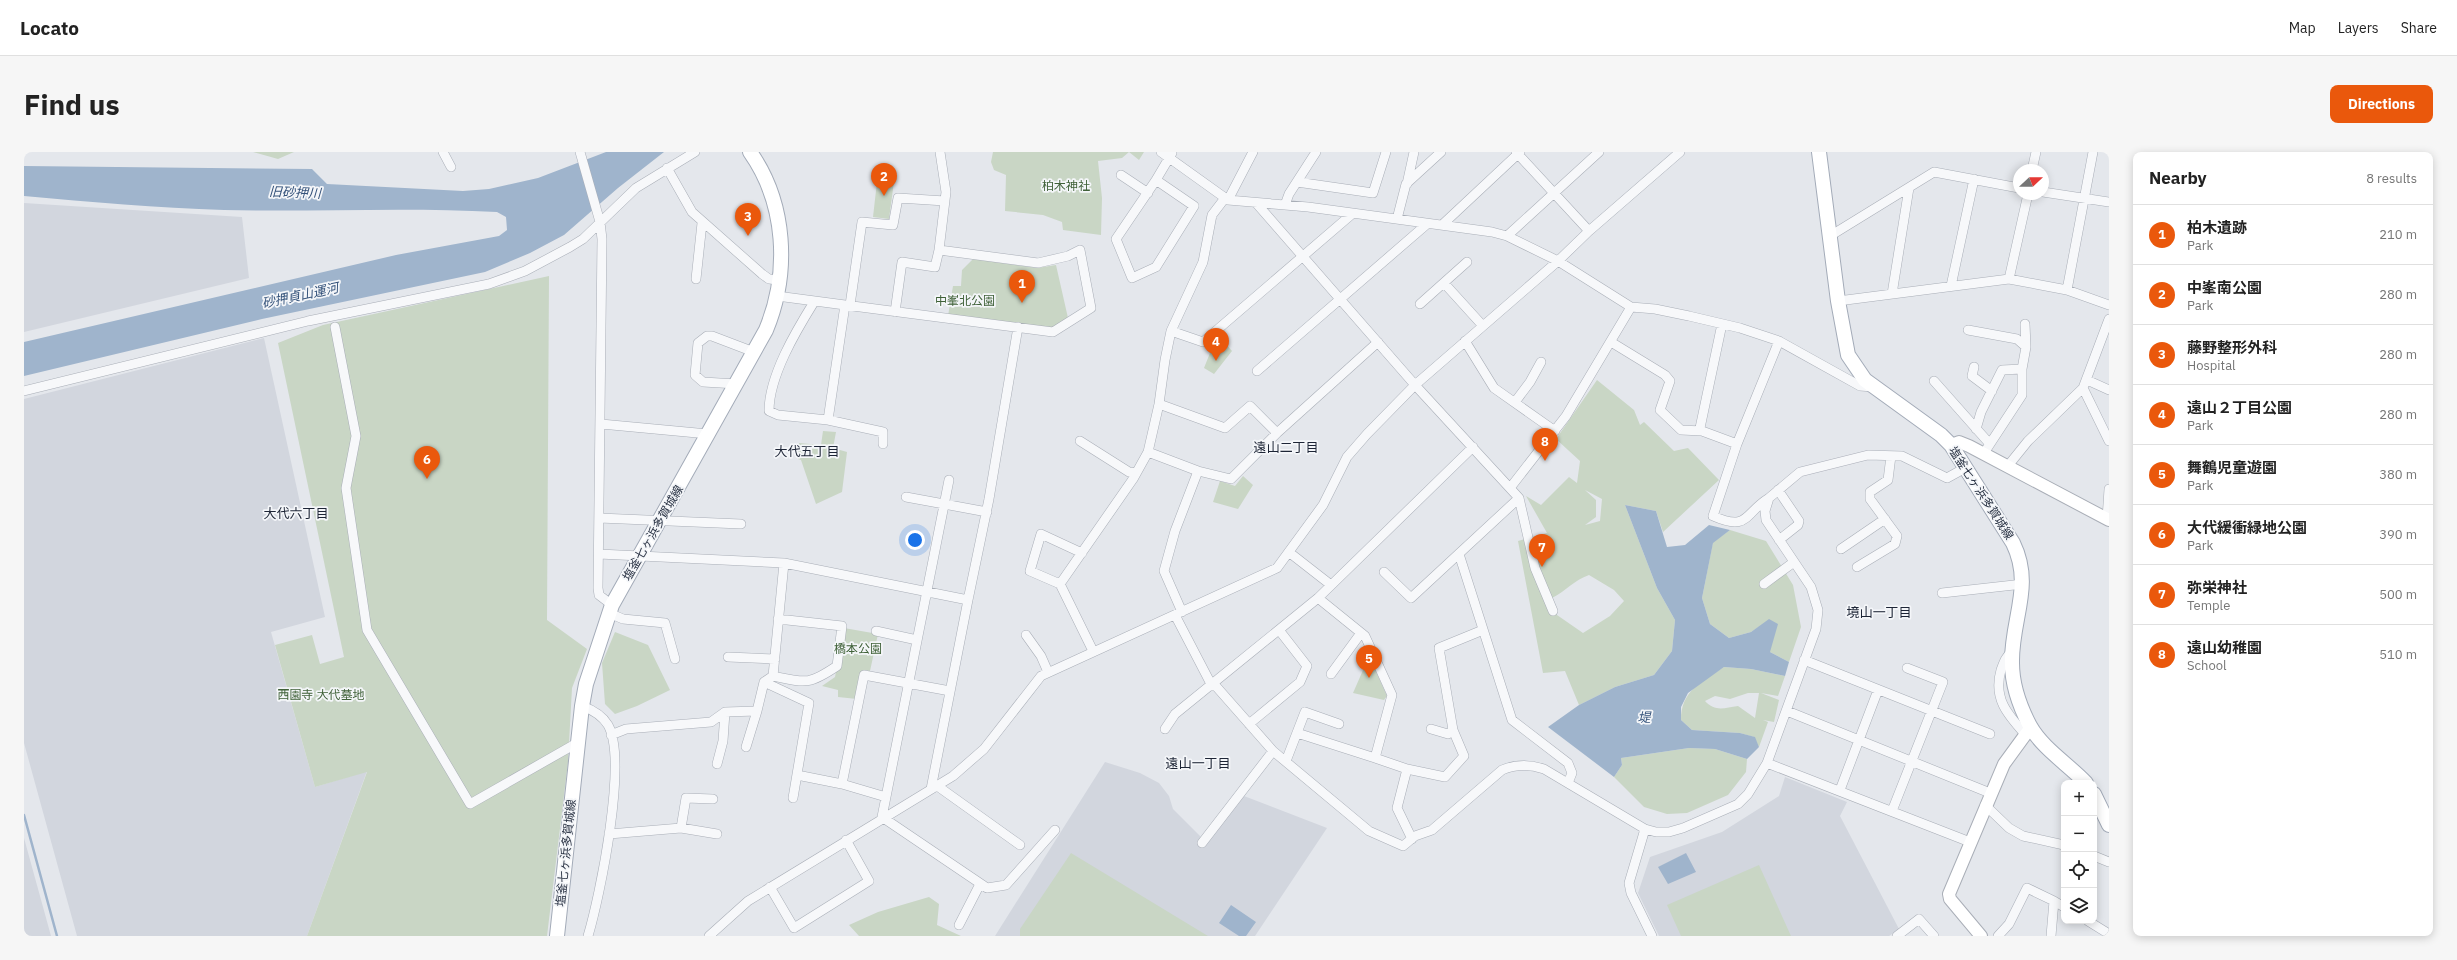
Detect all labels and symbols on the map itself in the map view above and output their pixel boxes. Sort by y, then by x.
pin: 2 [871,163,897,196]
north arrow [2013,164,2049,200]
park label: 柏木神社 [1042,178,1090,193]
water label: 旧砂押川 [269,183,323,202]
pin: 3 [735,203,761,236]
pin: 1 [1009,270,1035,303]
water label: 砂押貞山運河 [260,278,343,312]
park label: 中峯北公園 [935,293,995,308]
pin: 4 [1203,328,1229,361]
pin: 8 [1532,428,1558,461]
district label: 遠山二丁目 [1253,439,1319,456]
district label: 大代五丁目 [774,443,840,460]
street label: 塩釜七ヶ浜多賀城線 [1946,443,2017,542]
pin: 6 [414,446,440,479]
street label: 塩釜七ヶ浜多賀城線 [619,482,686,583]
district label: 大代六丁目 [263,505,329,522]
your location [905,530,925,550]
pin: 7 [1529,534,1555,567]
district label: 境山一丁目 [1846,604,1912,621]
park label: 橋本公園 [834,641,882,656]
pin: 5 [1356,645,1382,678]
park label: 西園寺 大代墓地 [278,687,364,702]
water label: 堤 [1637,709,1652,726]
district label: 遠山一丁目 [1165,755,1231,772]
street label: 塩釜七ヶ浜多賀城線 [552,798,579,907]

